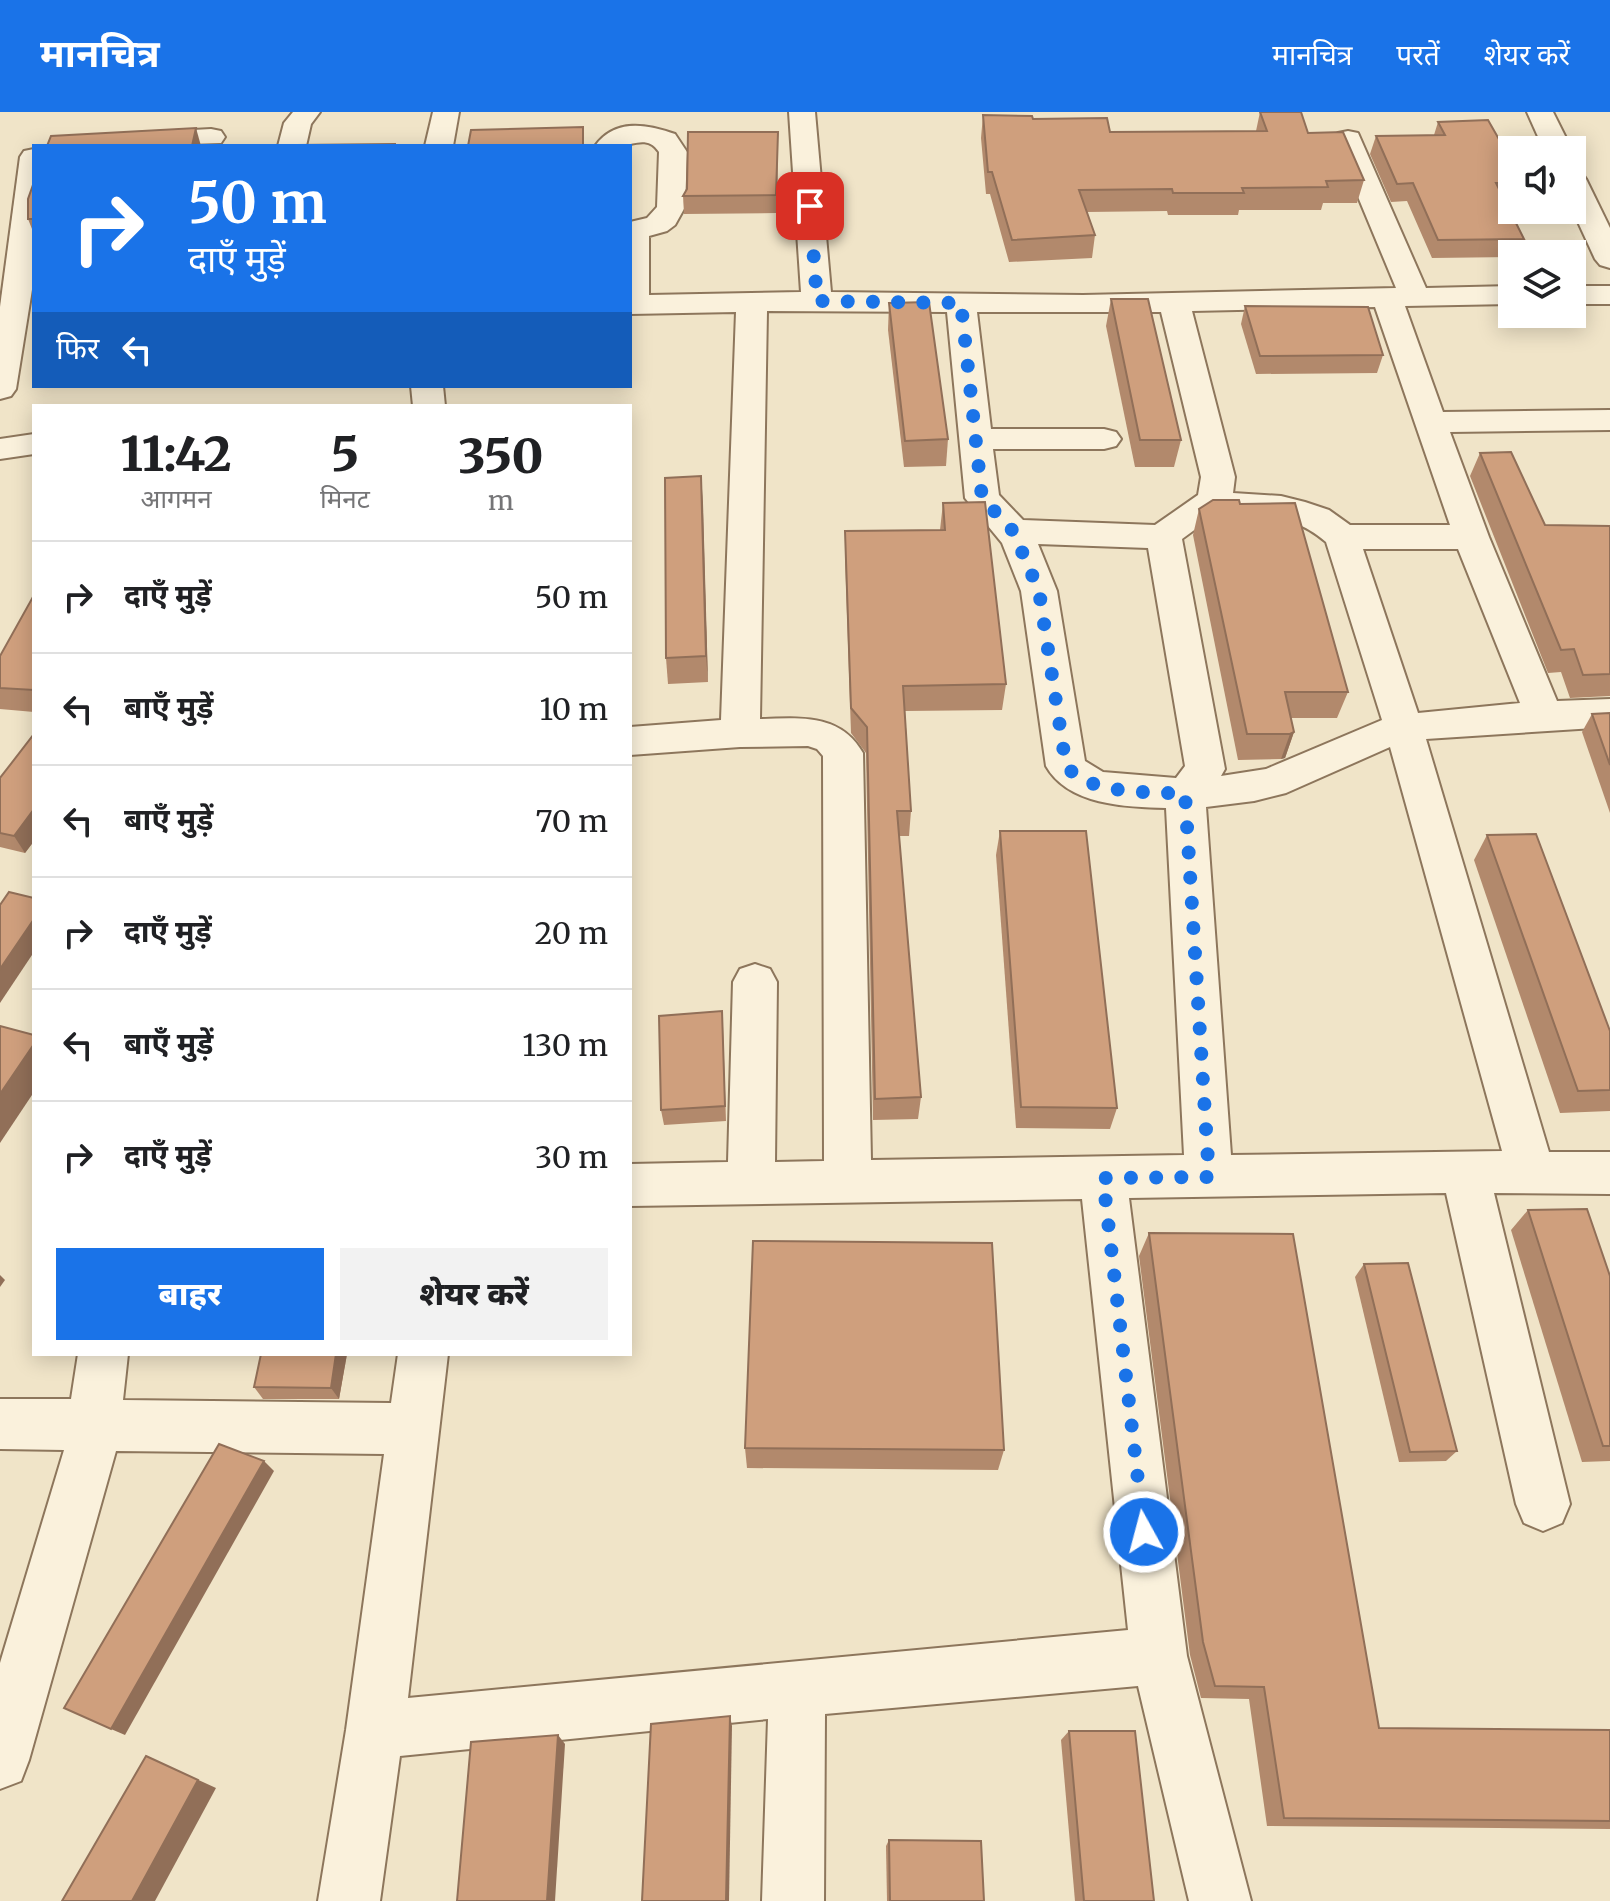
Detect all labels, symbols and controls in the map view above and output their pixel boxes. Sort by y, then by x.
text: मानचित्र [40,30,160,77]
text: मानचित्र [1272,37,1352,73]
text: परतें [1396,37,1440,73]
text: शेयर करें [1484,37,1570,73]
map controls [1498,136,1586,328]
button: sound [1498,136,1586,224]
text: 50 m [188,168,327,238]
pin [776,172,844,240]
icon: right [56,176,160,280]
icon: arrive [788,184,832,228]
text: दाएँ मुड़ें [188,237,286,282]
button: layers [1498,240,1586,328]
icon: left [115,328,159,372]
text: फिर [56,329,99,367]
text: 11:42 [120,424,232,484]
text: 5 [331,424,359,484]
text: 350 [458,426,544,486]
text: आगमन [140,482,212,515]
text: मिनट [320,482,370,515]
text: m [488,484,514,517]
icon: right [56,575,100,619]
text: दाएँ मुड़ें [124,576,212,614]
text: 50 m [535,578,608,616]
icon: left [56,687,100,731]
text: बाएँ मुड़ें [124,688,213,726]
text: 10 m [540,690,608,728]
icon: left [56,799,100,843]
text: बाएँ मुड़ें [124,800,213,838]
text: 70 m [535,802,608,840]
icon: right [56,911,100,955]
text: दाएँ मुड़ें [124,912,212,950]
text: 20 m [535,914,608,952]
icon: left [56,1023,100,1067]
text: बाएँ मुड़ें [124,1024,213,1062]
text: 130 m [522,1026,608,1064]
icon: right [56,1135,100,1179]
text: दाएँ मुड़ें [124,1136,212,1174]
text: 30 m [535,1138,608,1176]
button: बाहर [56,1248,324,1340]
button: शेयर करें [340,1248,608,1340]
position arrow [1102,1490,1186,1574]

